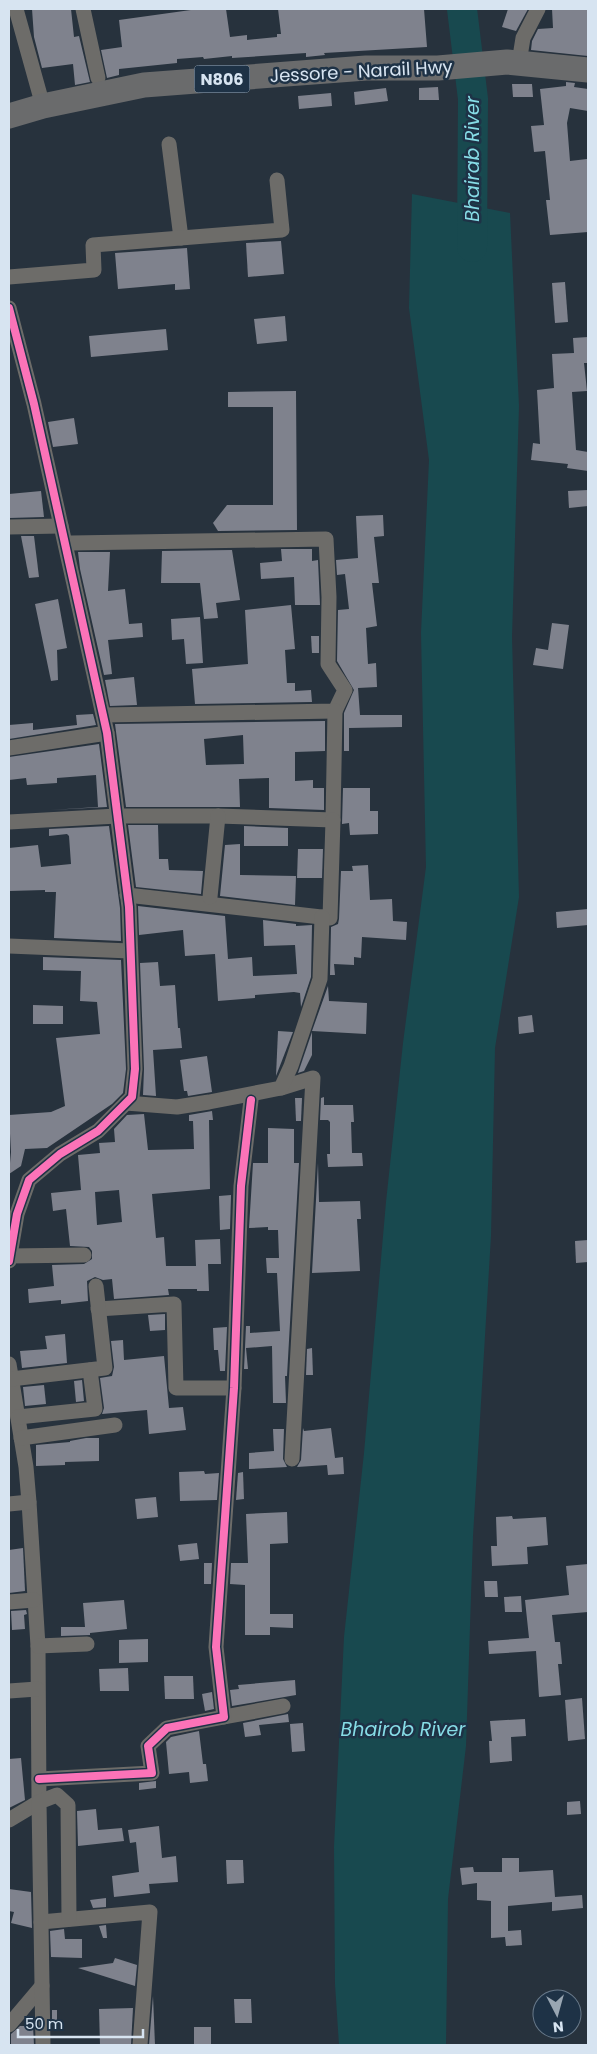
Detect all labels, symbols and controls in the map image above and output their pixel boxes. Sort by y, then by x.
street label: Jessore - Narail Hwy [269,54,453,88]
road number: N806 [194,66,250,92]
water label: Bhairab River [459,95,486,222]
water label: Bhairob River [341,1716,466,1743]
north arrow [532,1989,582,2039]
scale bar [18,2006,142,2038]
text: 50 m [25,2013,63,2034]
text: N [552,2016,565,2037]

